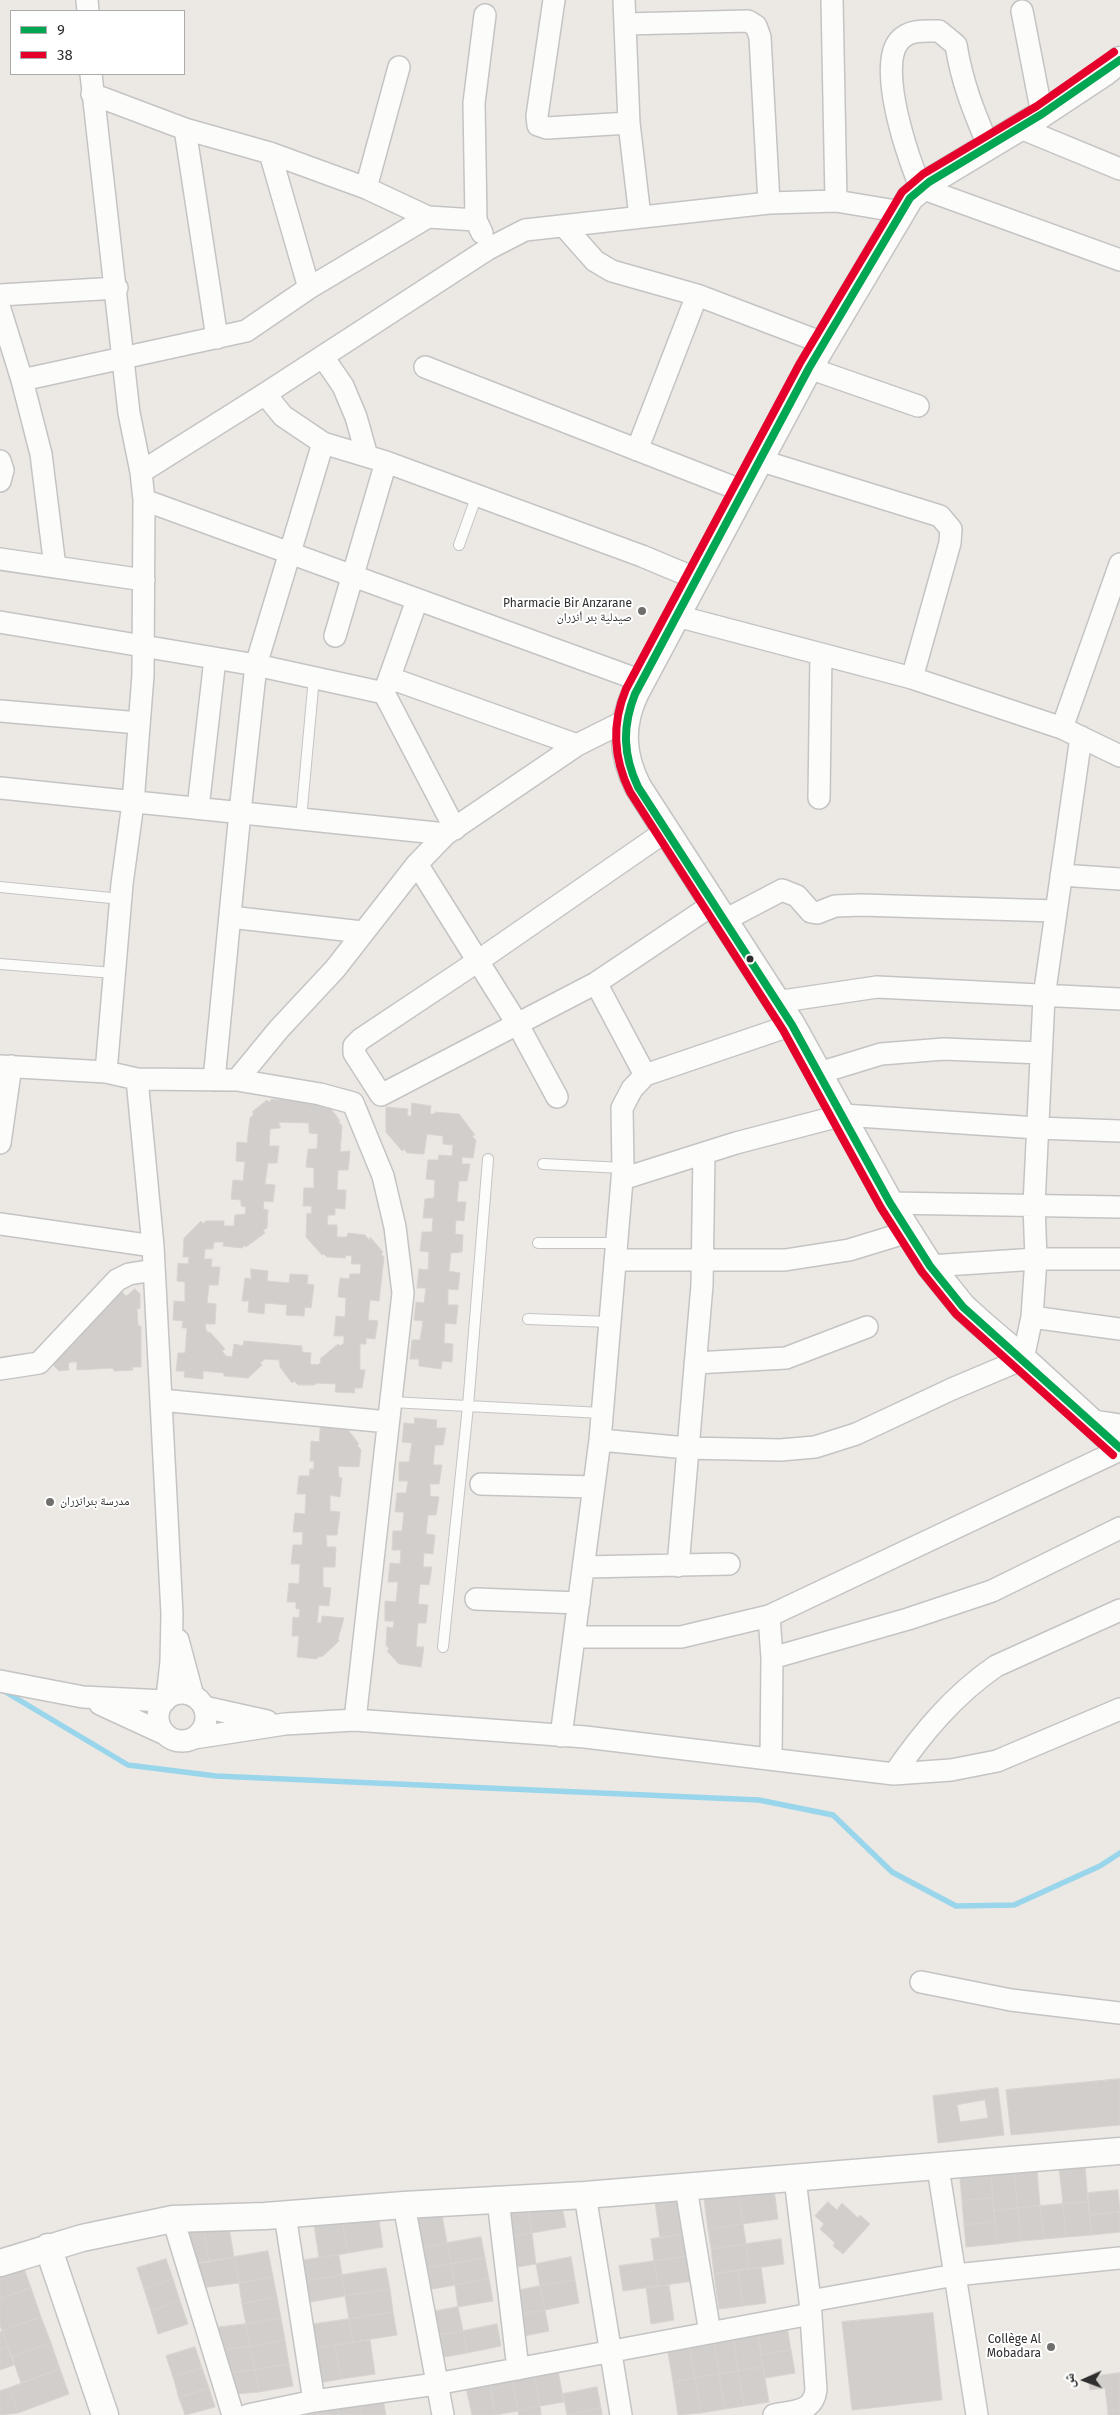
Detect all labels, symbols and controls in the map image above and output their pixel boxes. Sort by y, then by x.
legend [10,10,185,75]
text: 9 [57,21,65,39]
text: 38 [57,46,73,64]
place label: Pharmacie Bir Anzarane صيدلية بئر أنزران [503,597,632,625]
marker: Pharmacie Bir Anzarane صيدلية بئر أنزران [636,605,648,617]
unlabelled marker [745,954,755,964]
place label: مدرسة بئرانزران [60,1495,129,1509]
marker: مدرسة بئرانزران [44,1496,56,1508]
place label: Collège Al Mobadara [987,2333,1041,2361]
marker: Collège Al Mobadara [1045,2341,1057,2353]
north arrow [1060,2355,1110,2405]
text: ش [1061,2373,1078,2388]

